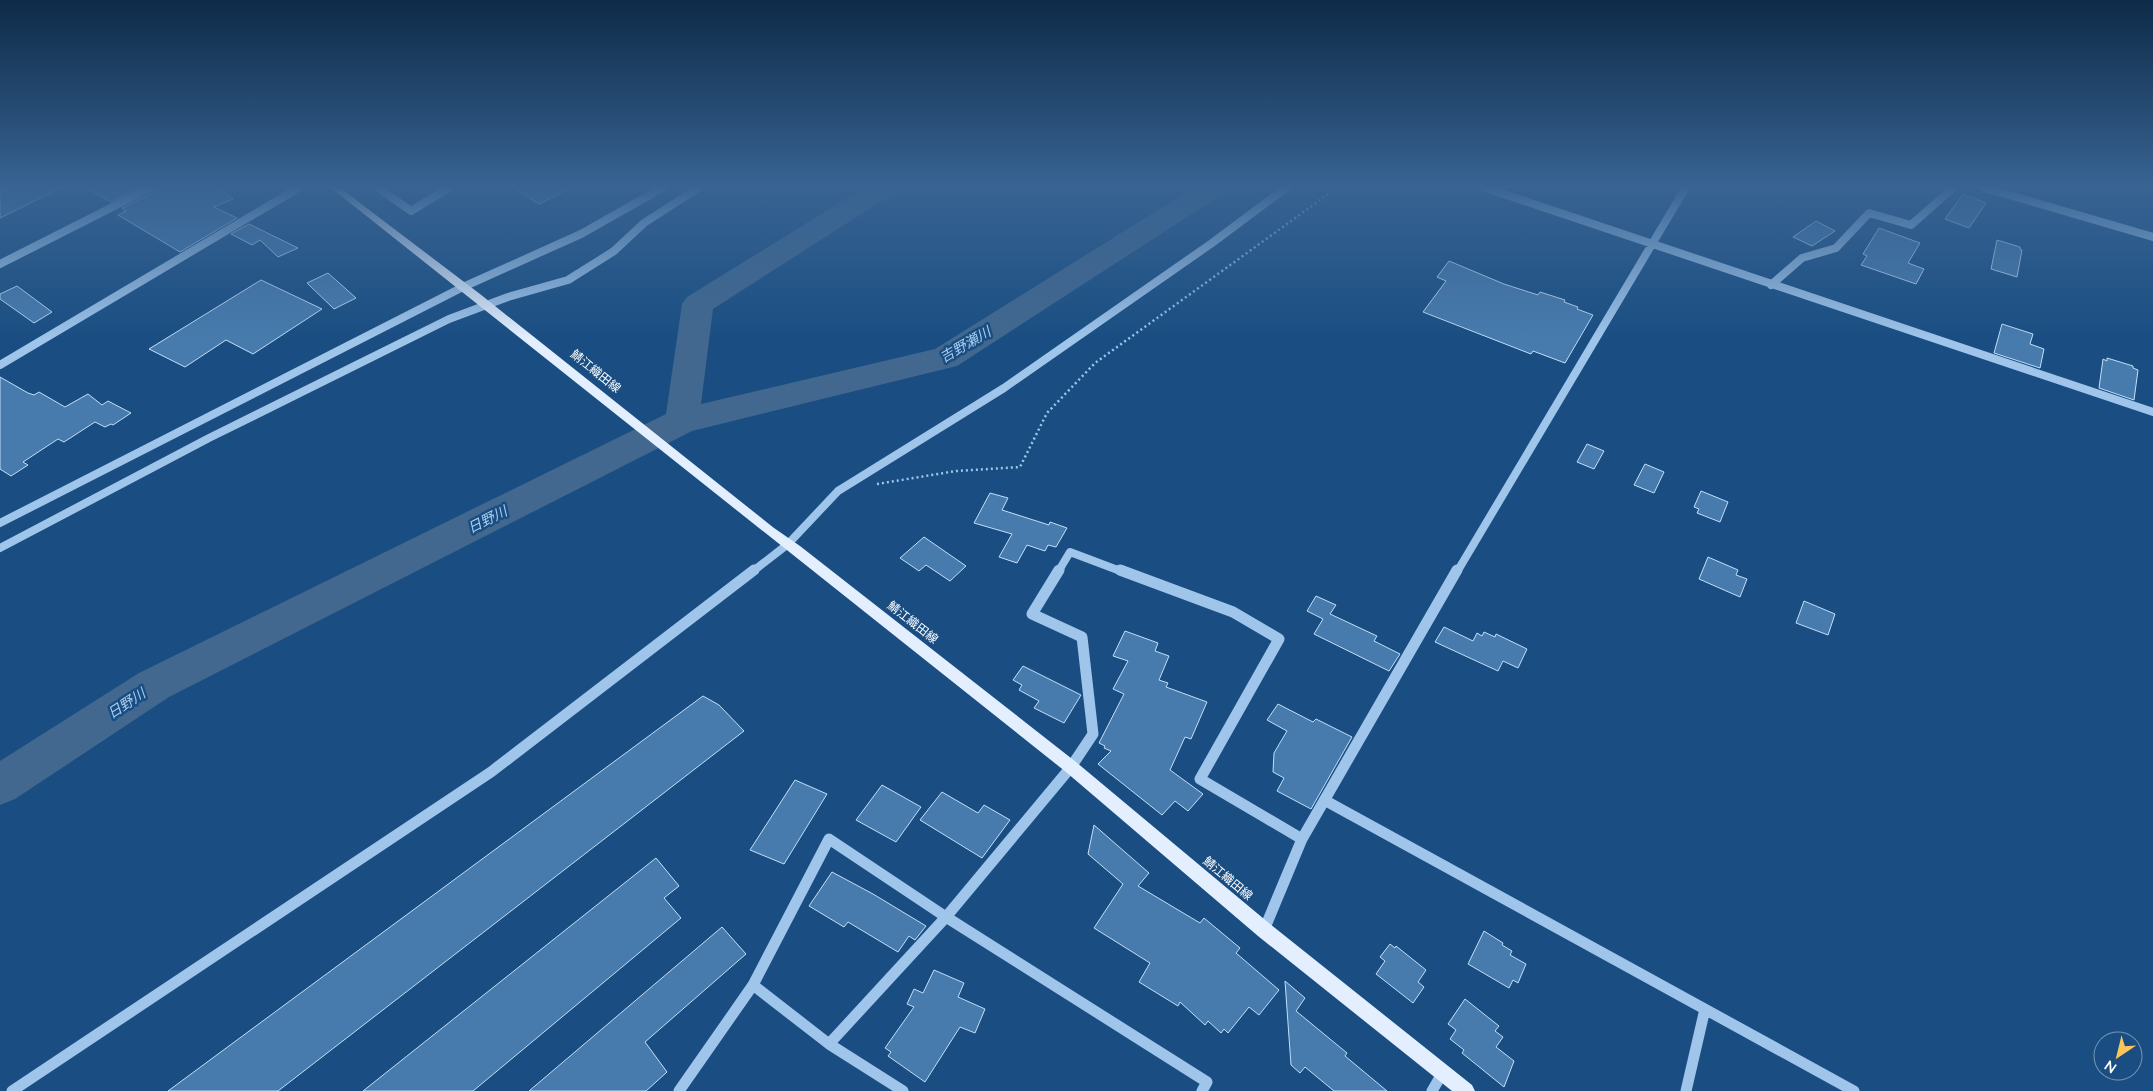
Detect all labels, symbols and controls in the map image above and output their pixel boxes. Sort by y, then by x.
water label: 吉野瀬川 [937,322,995,365]
street label: 鯖江織田線 [568,346,624,396]
water label: 日野川 [464,501,511,536]
street label: 鯖江織田線 [885,598,941,646]
water label: 日野川 [104,683,150,722]
street label: 鯖江織田線 [1200,853,1256,903]
north arrow [2093,1031,2143,1081]
text: N [2101,1057,2120,1077]

